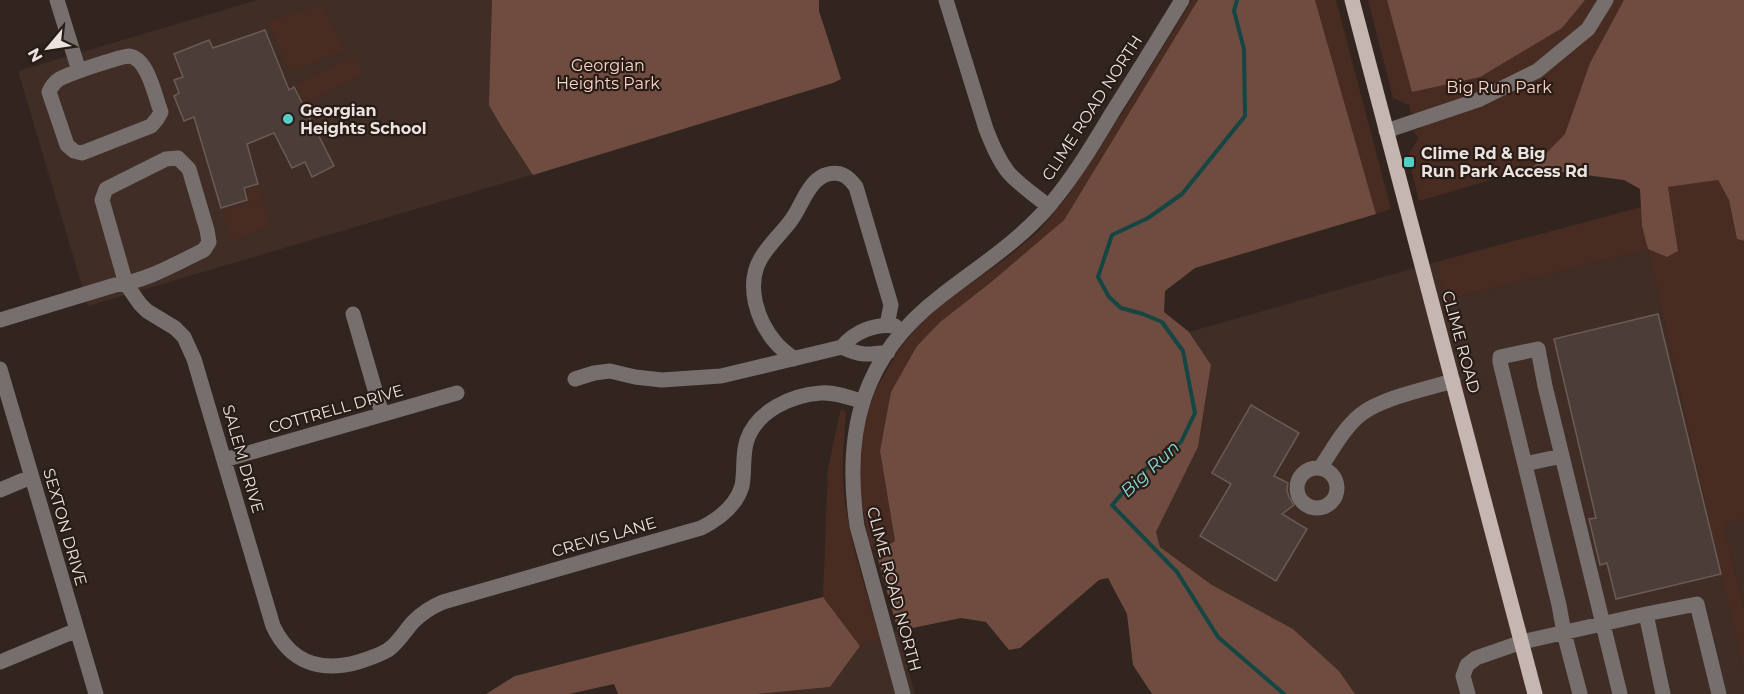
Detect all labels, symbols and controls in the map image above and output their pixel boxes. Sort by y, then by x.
north arrow [18,18,78,78]
street label: CLIME ROAD NORTH [1038,32,1146,184]
text: N [24,45,47,65]
park label: Georgian Heights Park [556,56,660,93]
park label: Big Run Park [1446,78,1552,97]
place label: Georgian Heights School [300,101,427,138]
marker: Georgian Heights School [281,112,295,126]
place label: Clime Rd & Big Run Park Access Rd [1421,144,1588,181]
marker: Clime Rd & Big Run Park Access Rd [1402,155,1416,169]
street label: CLIME ROAD [1438,289,1484,395]
street label: COTTRELL DRIVE [267,381,405,437]
street label: SALEM DRIVE [218,403,268,515]
water label: Big Run [1116,436,1184,502]
street label: SEXTON DRIVE [39,466,91,588]
street label: CLIME ROAD NORTH [863,505,925,673]
street label: CREVIS LANE [550,513,658,561]

